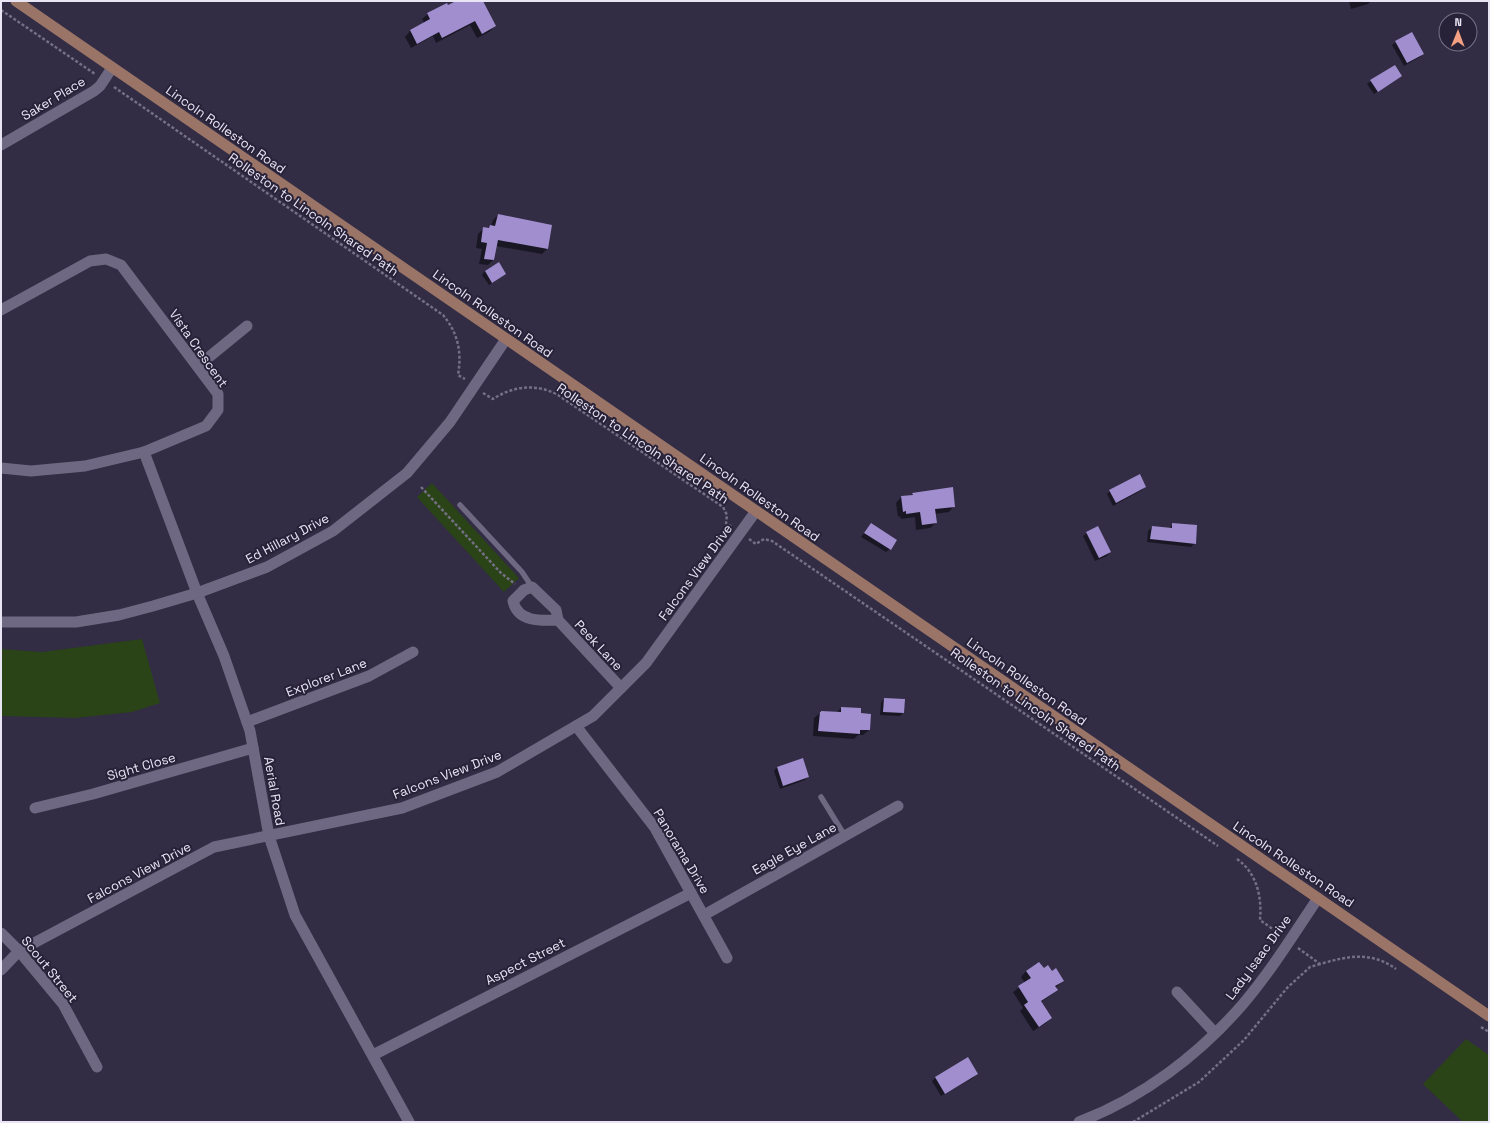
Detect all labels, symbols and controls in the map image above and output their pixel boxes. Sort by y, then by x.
north arrow [1438,12,1478,52]
text: N [1454,15,1462,29]
street label: Saker Place [18,73,88,124]
street label: Lincoln Rolleston Road [162,82,289,177]
street label: Rolleston to Lincoln Shared Path [225,149,402,280]
street label: Lincoln Rolleston Road [429,266,556,361]
street label: Vista Crescent [165,306,232,391]
street label: Rolleston to Lincoln Shared Path [553,379,732,507]
street label: Lincoln Rolleston Road [696,450,823,545]
street label: Ed Hillary Drive [243,509,332,568]
street label: Falcons View Drive [655,521,736,624]
street label: Peek Lane [571,616,627,674]
street label: Lincoln Rolleston Road [963,634,1090,729]
street label: Rolleston to Lincoln Shared Path [947,644,1124,775]
street label: Explorer Lane [283,654,369,701]
street label: Falcons View Drive [390,746,504,803]
street label: Sight Close [105,749,177,784]
street label: Aerial Road [260,755,289,827]
street label: Panorama Drive [649,806,714,897]
street label: Eagle Eye Lane [749,818,839,879]
street label: Lincoln Rolleston Road [1230,818,1358,911]
street label: Falcons View Drive [84,838,194,907]
street label: Lady Isaac Drive [1222,911,1295,1003]
street label: Scout Street [18,933,82,1006]
street label: Aspect Street [482,934,568,989]

